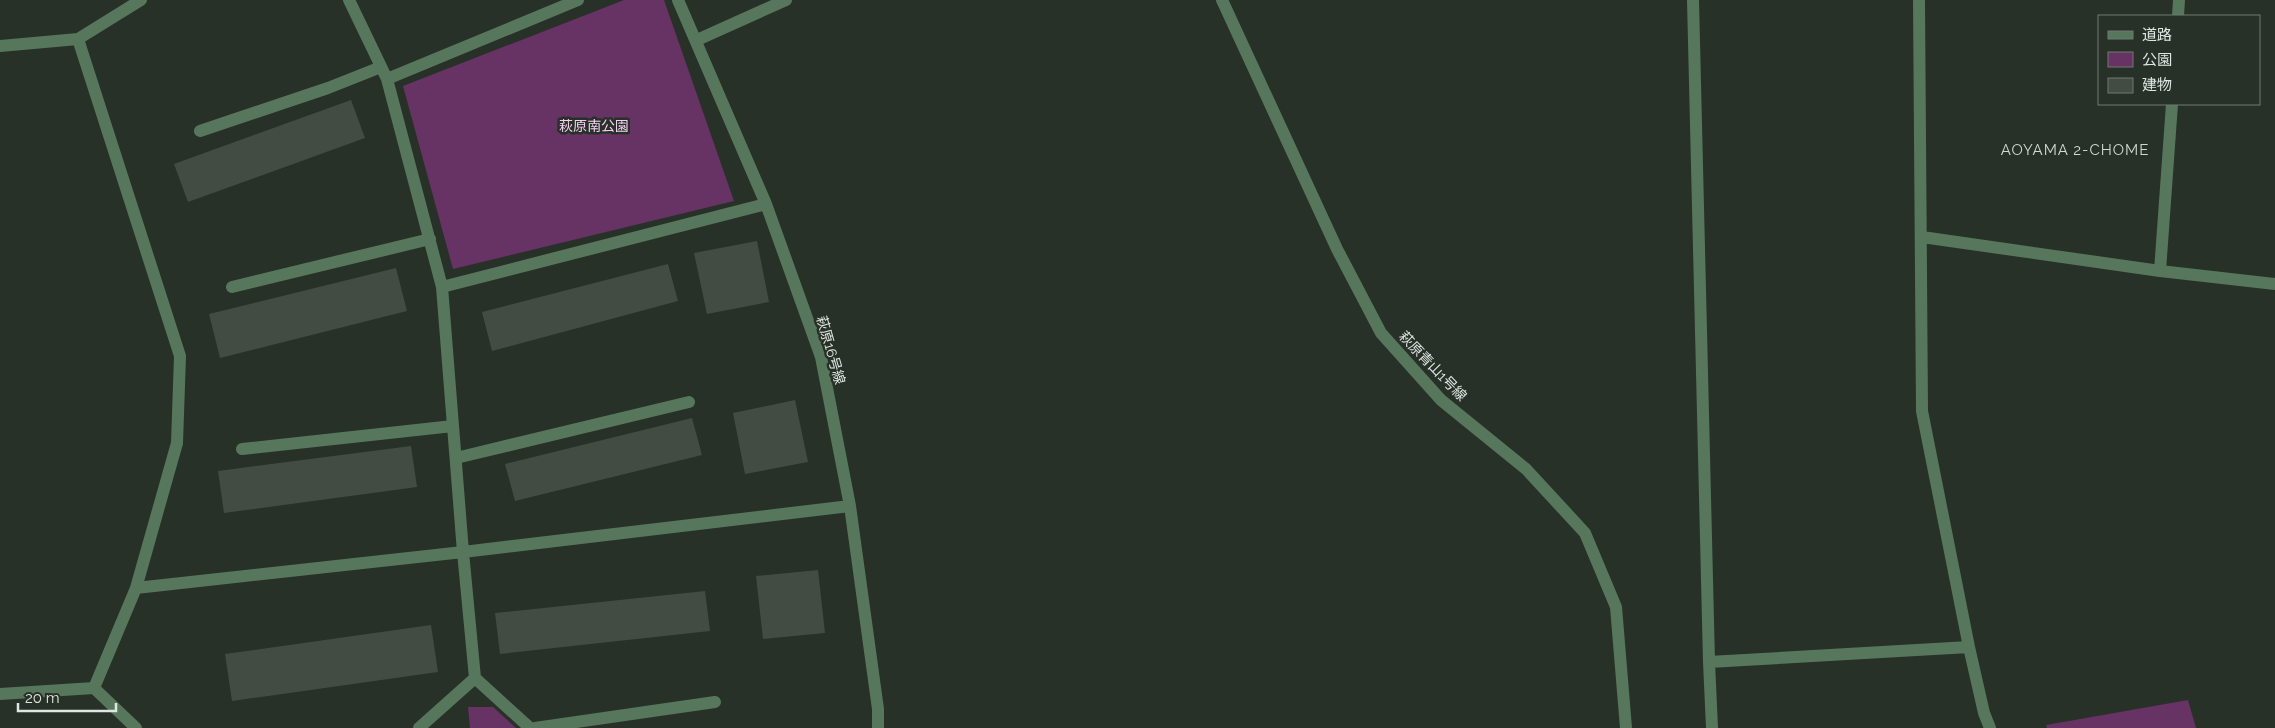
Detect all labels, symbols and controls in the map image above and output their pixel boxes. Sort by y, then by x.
legend [2098,15,2260,105]
text: 道路 [2142,26,2172,44]
text: 公園 [2142,51,2172,69]
text: 建物 [2142,76,2172,94]
park label: 萩原南公園 [559,118,629,134]
district label: AOYAMA 2-CHOME [2001,141,2149,159]
street label: 萩原16号線 [814,314,848,386]
street label: 萩原青山1号線 [1396,328,1470,404]
scale bar [18,680,115,712]
text: 20 m [25,689,60,707]

